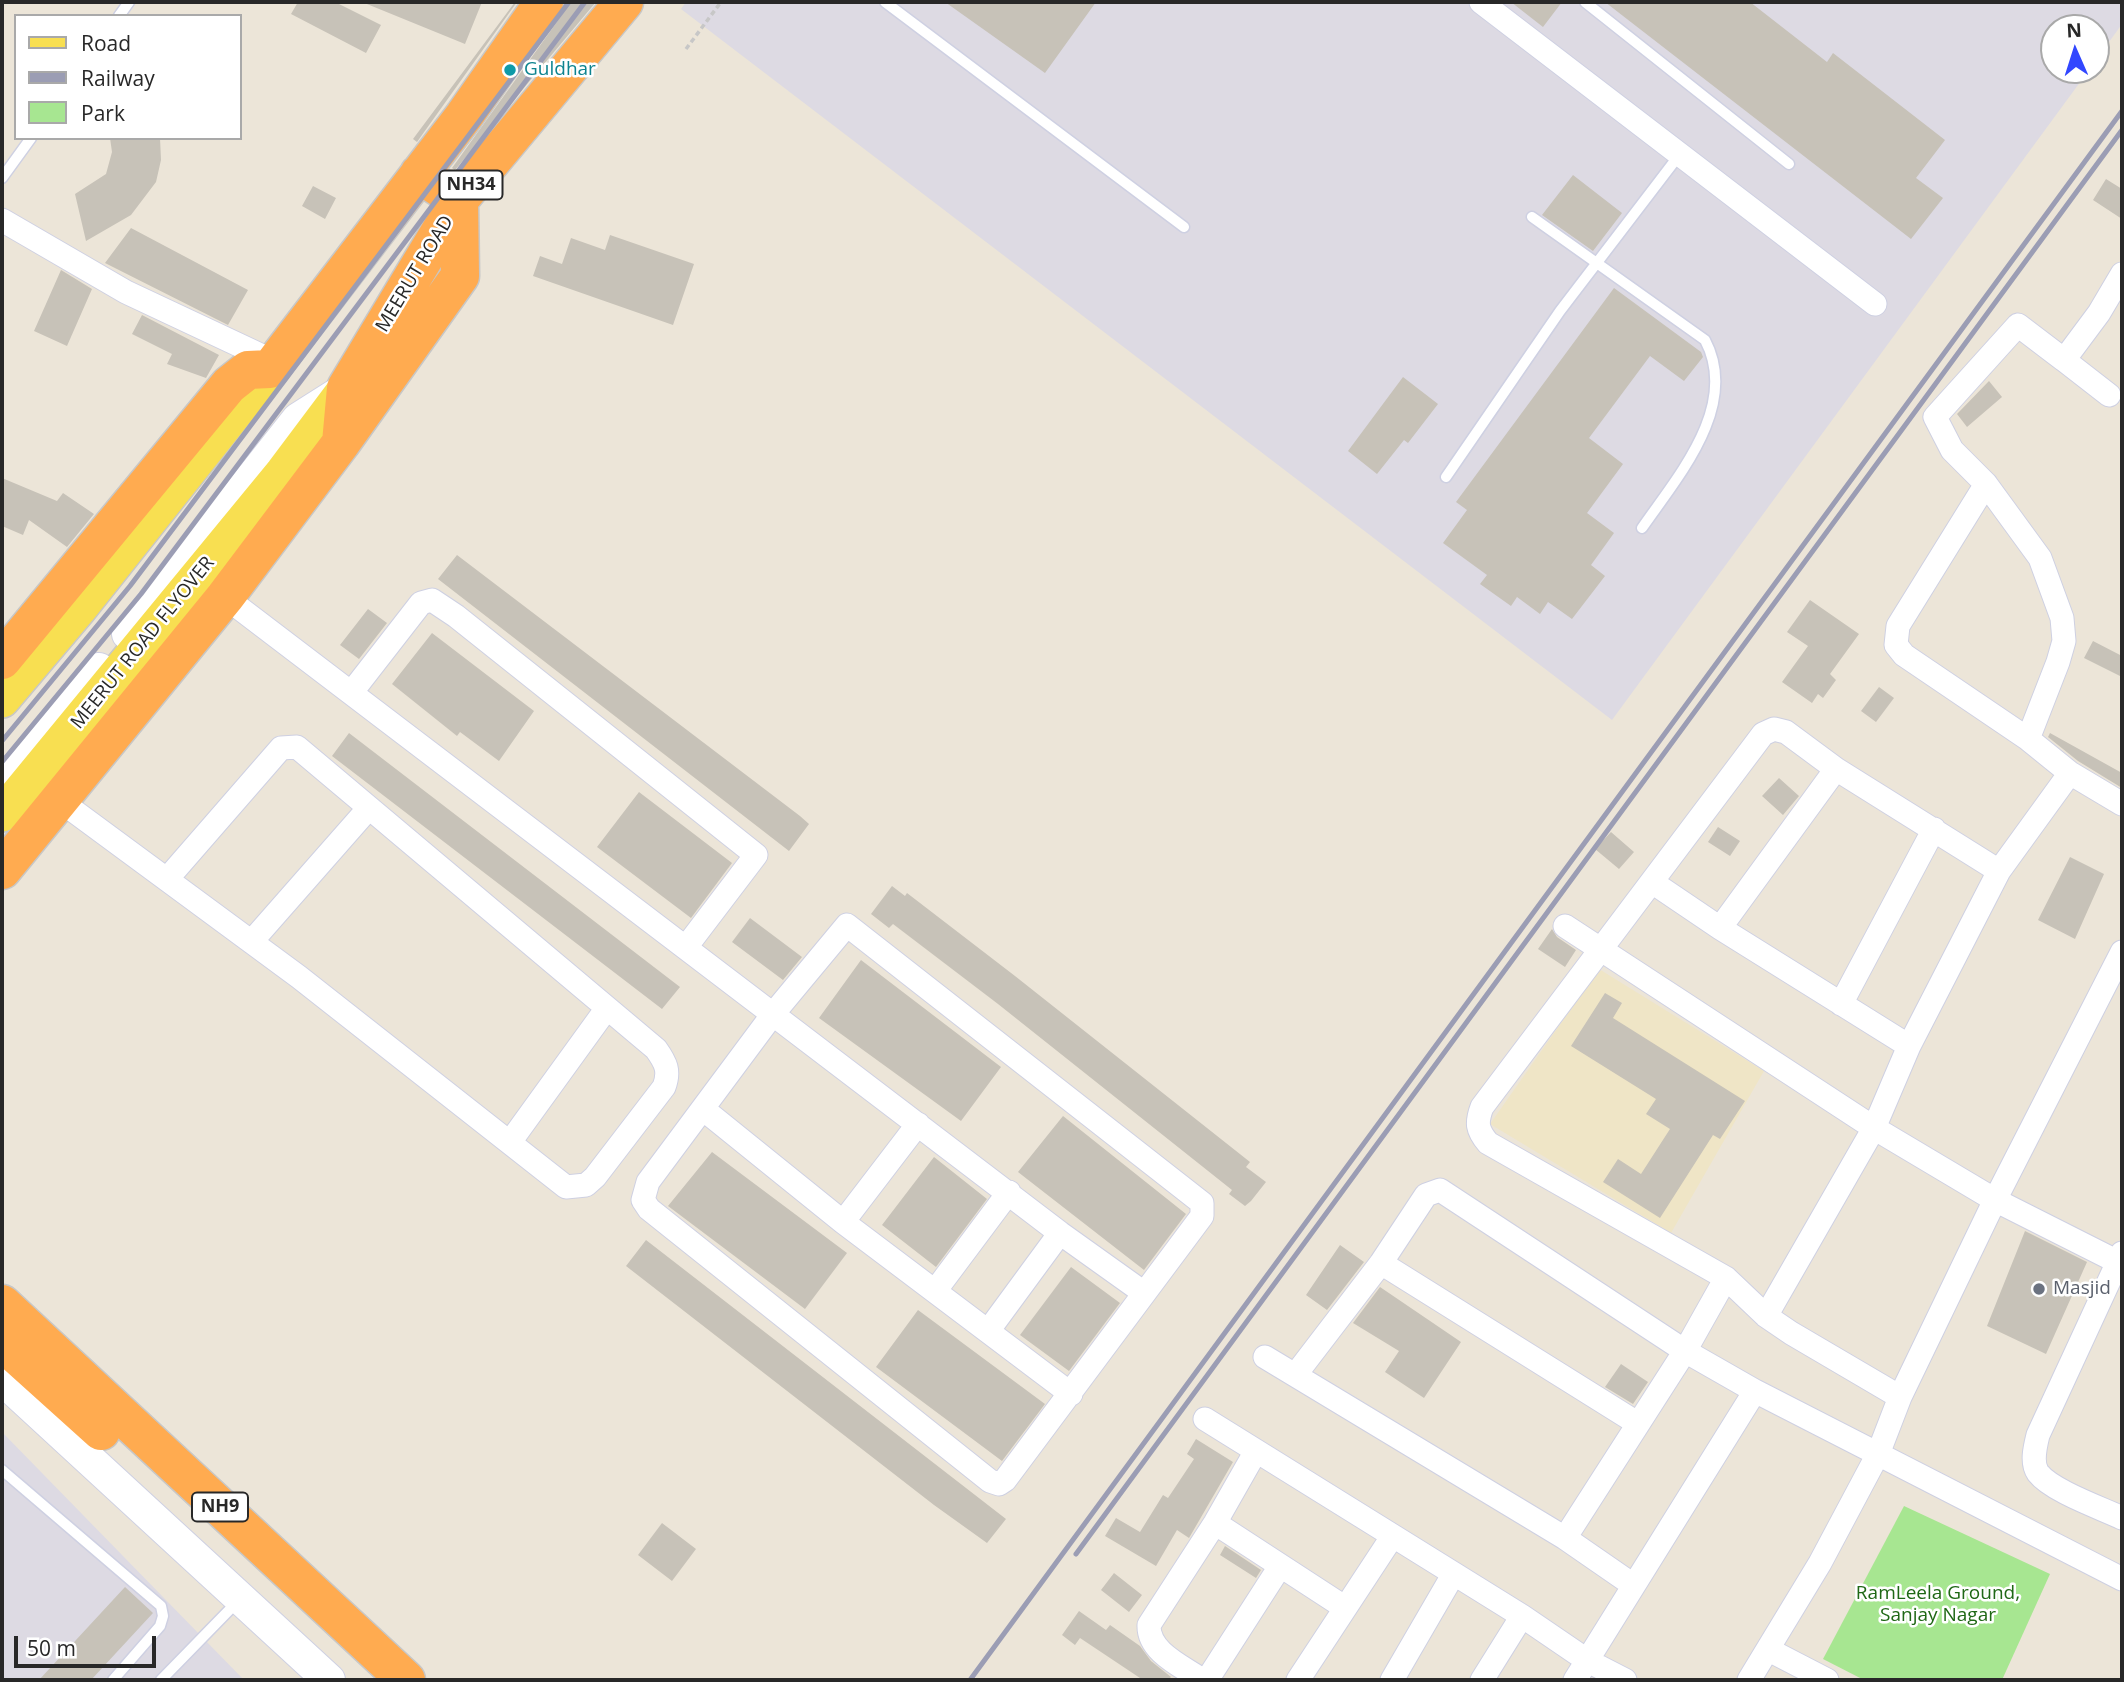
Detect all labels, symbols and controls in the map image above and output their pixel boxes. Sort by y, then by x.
legend [14,14,242,140]
north arrow [2040,14,2110,84]
text: N [2066,17,2082,43]
text: Road [81,29,131,57]
place label: Guldhar [524,59,596,81]
marker: Guldhar [502,62,518,78]
text: Railway [81,64,155,92]
text: Park [81,99,125,127]
road number: NH34 [440,170,503,200]
street label: MEERUT ROAD [371,212,459,336]
street label: MEERUT ROAD FLYOVER [66,552,220,734]
place label: Masjid [2053,1278,2111,1300]
marker: Masjid [2031,1281,2047,1297]
road number: NH9 [192,1492,248,1522]
park label: RamLeela Ground, Sanjay Nagar [1856,1583,2020,1627]
scale bar [18,1622,159,1666]
text: 50 m [27,1634,76,1662]

